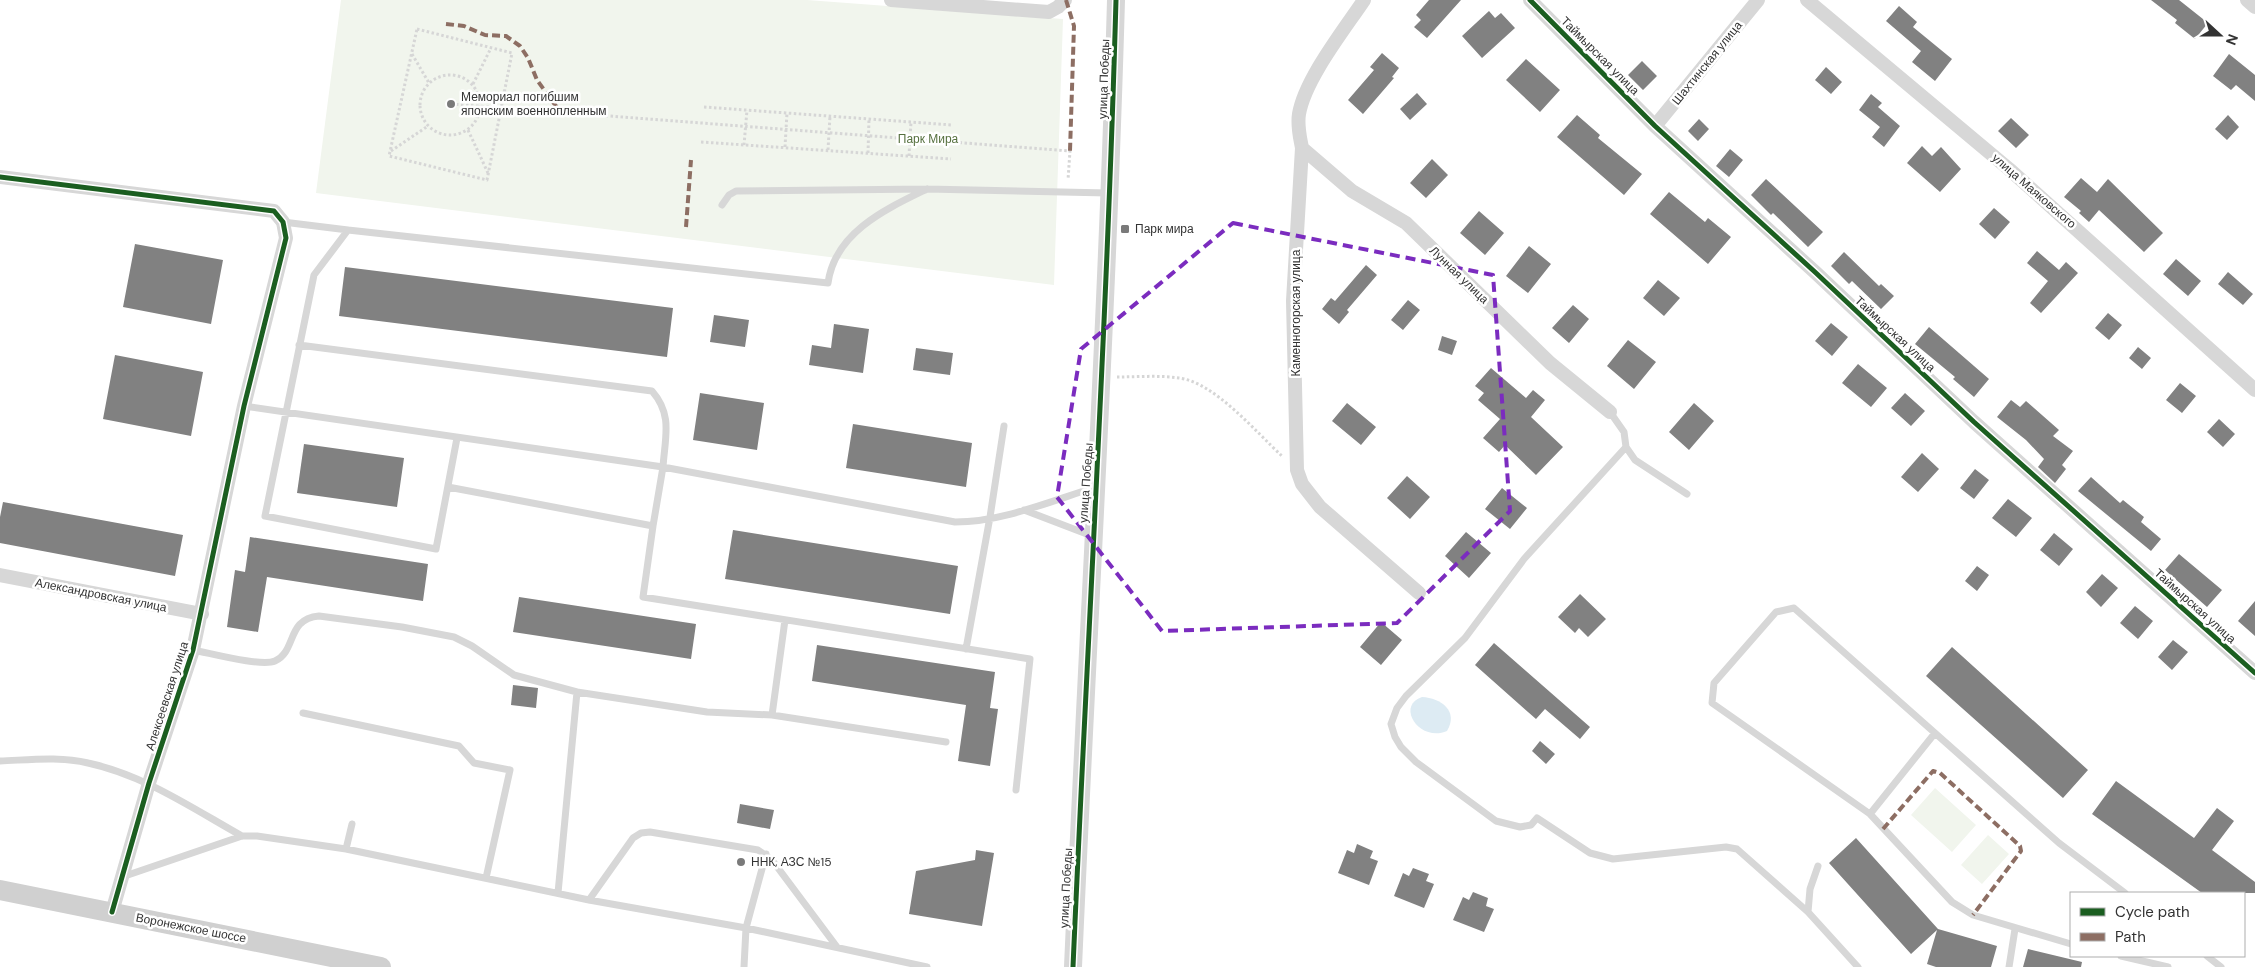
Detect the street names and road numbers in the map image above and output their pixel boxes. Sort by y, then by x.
street label: Таймырская улица [1557,13,1643,99]
street label: Шахтинская улица [1668,18,1746,108]
street label: улица Победы [1095,39,1113,119]
street label: улица Маяковского [1989,150,2080,232]
street label: Лунная улица [1426,243,1492,308]
street label: Каменногорская улица [1288,249,1304,376]
street label: Таймырская улица [1851,292,1939,376]
street label: улица Победы [1075,442,1097,524]
street label: Таймырская улица [2151,565,2239,647]
street label: Александровская улица [34,574,169,616]
street label: Алексеевская улица [142,639,192,752]
street label: улица Победы [1056,848,1076,928]
street label: Воронежское шоссе [134,909,248,947]

